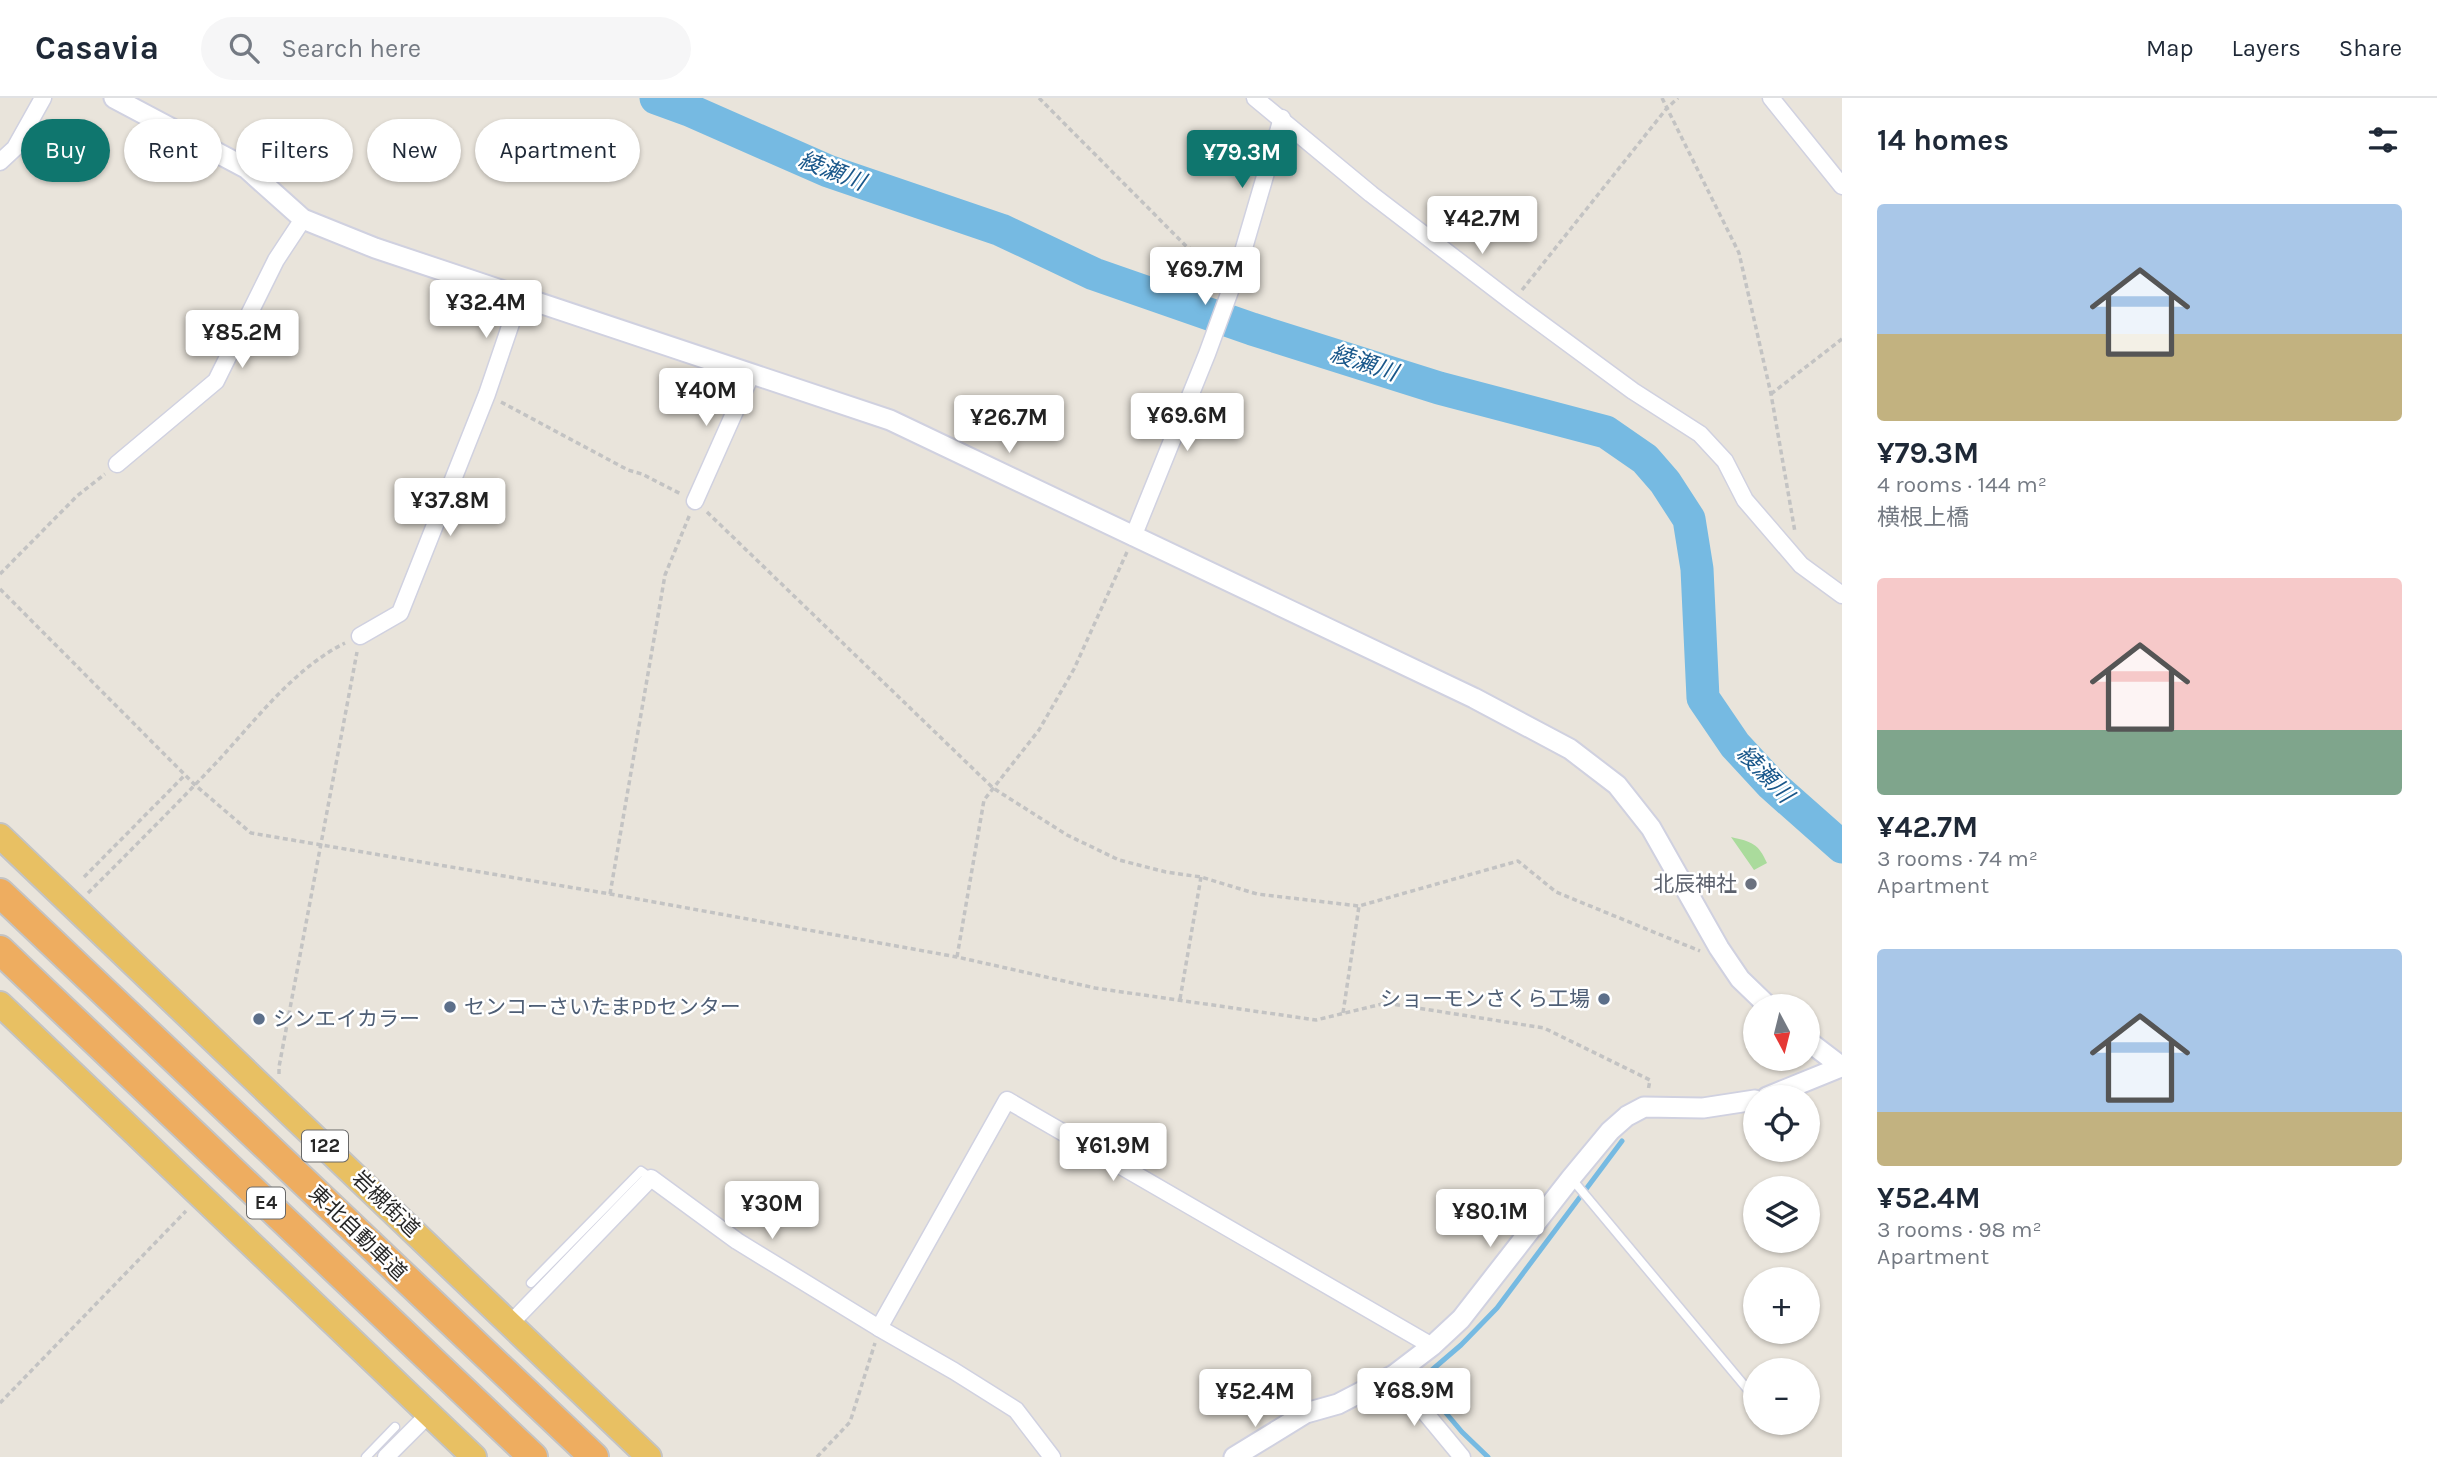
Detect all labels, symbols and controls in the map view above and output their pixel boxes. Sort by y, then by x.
search box [201,17,691,80]
text: Casavia [35,29,159,67]
icon: search [225,29,263,67]
text: Search here [281,33,421,64]
text: Map [2146,34,2194,62]
text: Layers [2232,34,2301,62]
text: Share [2339,34,2402,62]
chip: Buy [21,119,110,182]
chip: Rent [124,119,222,182]
chip: Filters [236,119,353,182]
chip: New [367,119,461,182]
chip: Apartment [475,119,640,182]
icon: filters [2364,121,2402,159]
text: 14 homes [1877,122,2009,158]
pin: ¥79.3M [1185,130,1299,190]
text: ¥79.3M [1203,139,1281,166]
water label: 綾瀬川 [795,146,872,197]
pin: ¥42.7M [1425,197,1539,256]
text: ¥42.7M [1443,205,1521,232]
pin: ¥69.7M [1148,248,1262,307]
icon: home [2077,249,2203,375]
text: ¥69.7M [1166,256,1244,283]
pin: ¥32.4M [429,280,543,340]
text: ¥32.4M [446,289,526,316]
pin: ¥85.2M [185,310,299,370]
text: ¥85.2M [202,319,282,346]
water label: 綾瀬川 [1327,339,1404,387]
pin: ¥40M [665,368,747,428]
text: ¥40M [675,377,737,404]
pin: ¥69.6M [1130,394,1244,453]
pin: ¥26.7M [952,396,1066,455]
text: ¥69.6M [1147,402,1227,429]
text: ¥26.7M [970,404,1048,431]
text: ¥79.3M [1877,435,1979,471]
text: 4 rooms · 144 m² [1877,471,2047,498]
pin: ¥37.8M [393,478,507,538]
text: ¥37.8M [410,487,490,514]
text: 横根上橋 [1877,504,1969,531]
icon: home [2077,624,2203,750]
water label: 綾瀬川 [1731,740,1801,810]
text: ¥42.7M [1877,809,1978,845]
text: 3 rooms · 74 m² [1877,845,2038,872]
place label: 北辰神社 [1653,872,1737,896]
text: Apartment [1877,872,1989,899]
marker: 北辰神社 [1743,876,1759,892]
place label: ショーモンさくら工場 [1380,987,1590,1011]
marker: ショーモンさくら工場 [1596,991,1612,1007]
north arrow [1743,994,1820,1071]
map controls [1743,994,1820,1435]
place label: センコーさいたまPDセンター [464,995,741,1019]
icon: home [2077,995,2203,1121]
marker: センコーさいたまPDセンター [442,999,458,1015]
place label: シンエイカラー [273,1007,420,1031]
marker: シンエイカラー [251,1011,267,1027]
button: locate [1743,1085,1820,1162]
pin: ¥61.9M [1056,1124,1170,1183]
road number: 122 [302,1130,348,1162]
text: ¥61.9M [1076,1132,1150,1159]
street label: 岩槻街道 [347,1166,425,1242]
button: layers [1743,1176,1820,1253]
text: ¥52.4M [1877,1180,1981,1216]
street label: 東北自動車道 [304,1181,412,1285]
pin: ¥30M [731,1182,813,1241]
road number: E4 [247,1188,285,1218]
text: ¥30M [741,1190,803,1217]
pin: ¥80.1M [1433,1190,1547,1249]
text: ¥80.1M [1452,1198,1528,1225]
text: 3 rooms · 98 m² [1877,1216,2042,1243]
text: Apartment [1877,1243,1989,1270]
button: + [1743,1267,1820,1344]
button: − [1743,1358,1820,1435]
pin: ¥68.9M [1357,1368,1471,1428]
pin: ¥52.4M [1198,1370,1312,1429]
text: ¥68.9M [1373,1377,1455,1404]
text: ¥52.4M [1215,1378,1295,1405]

